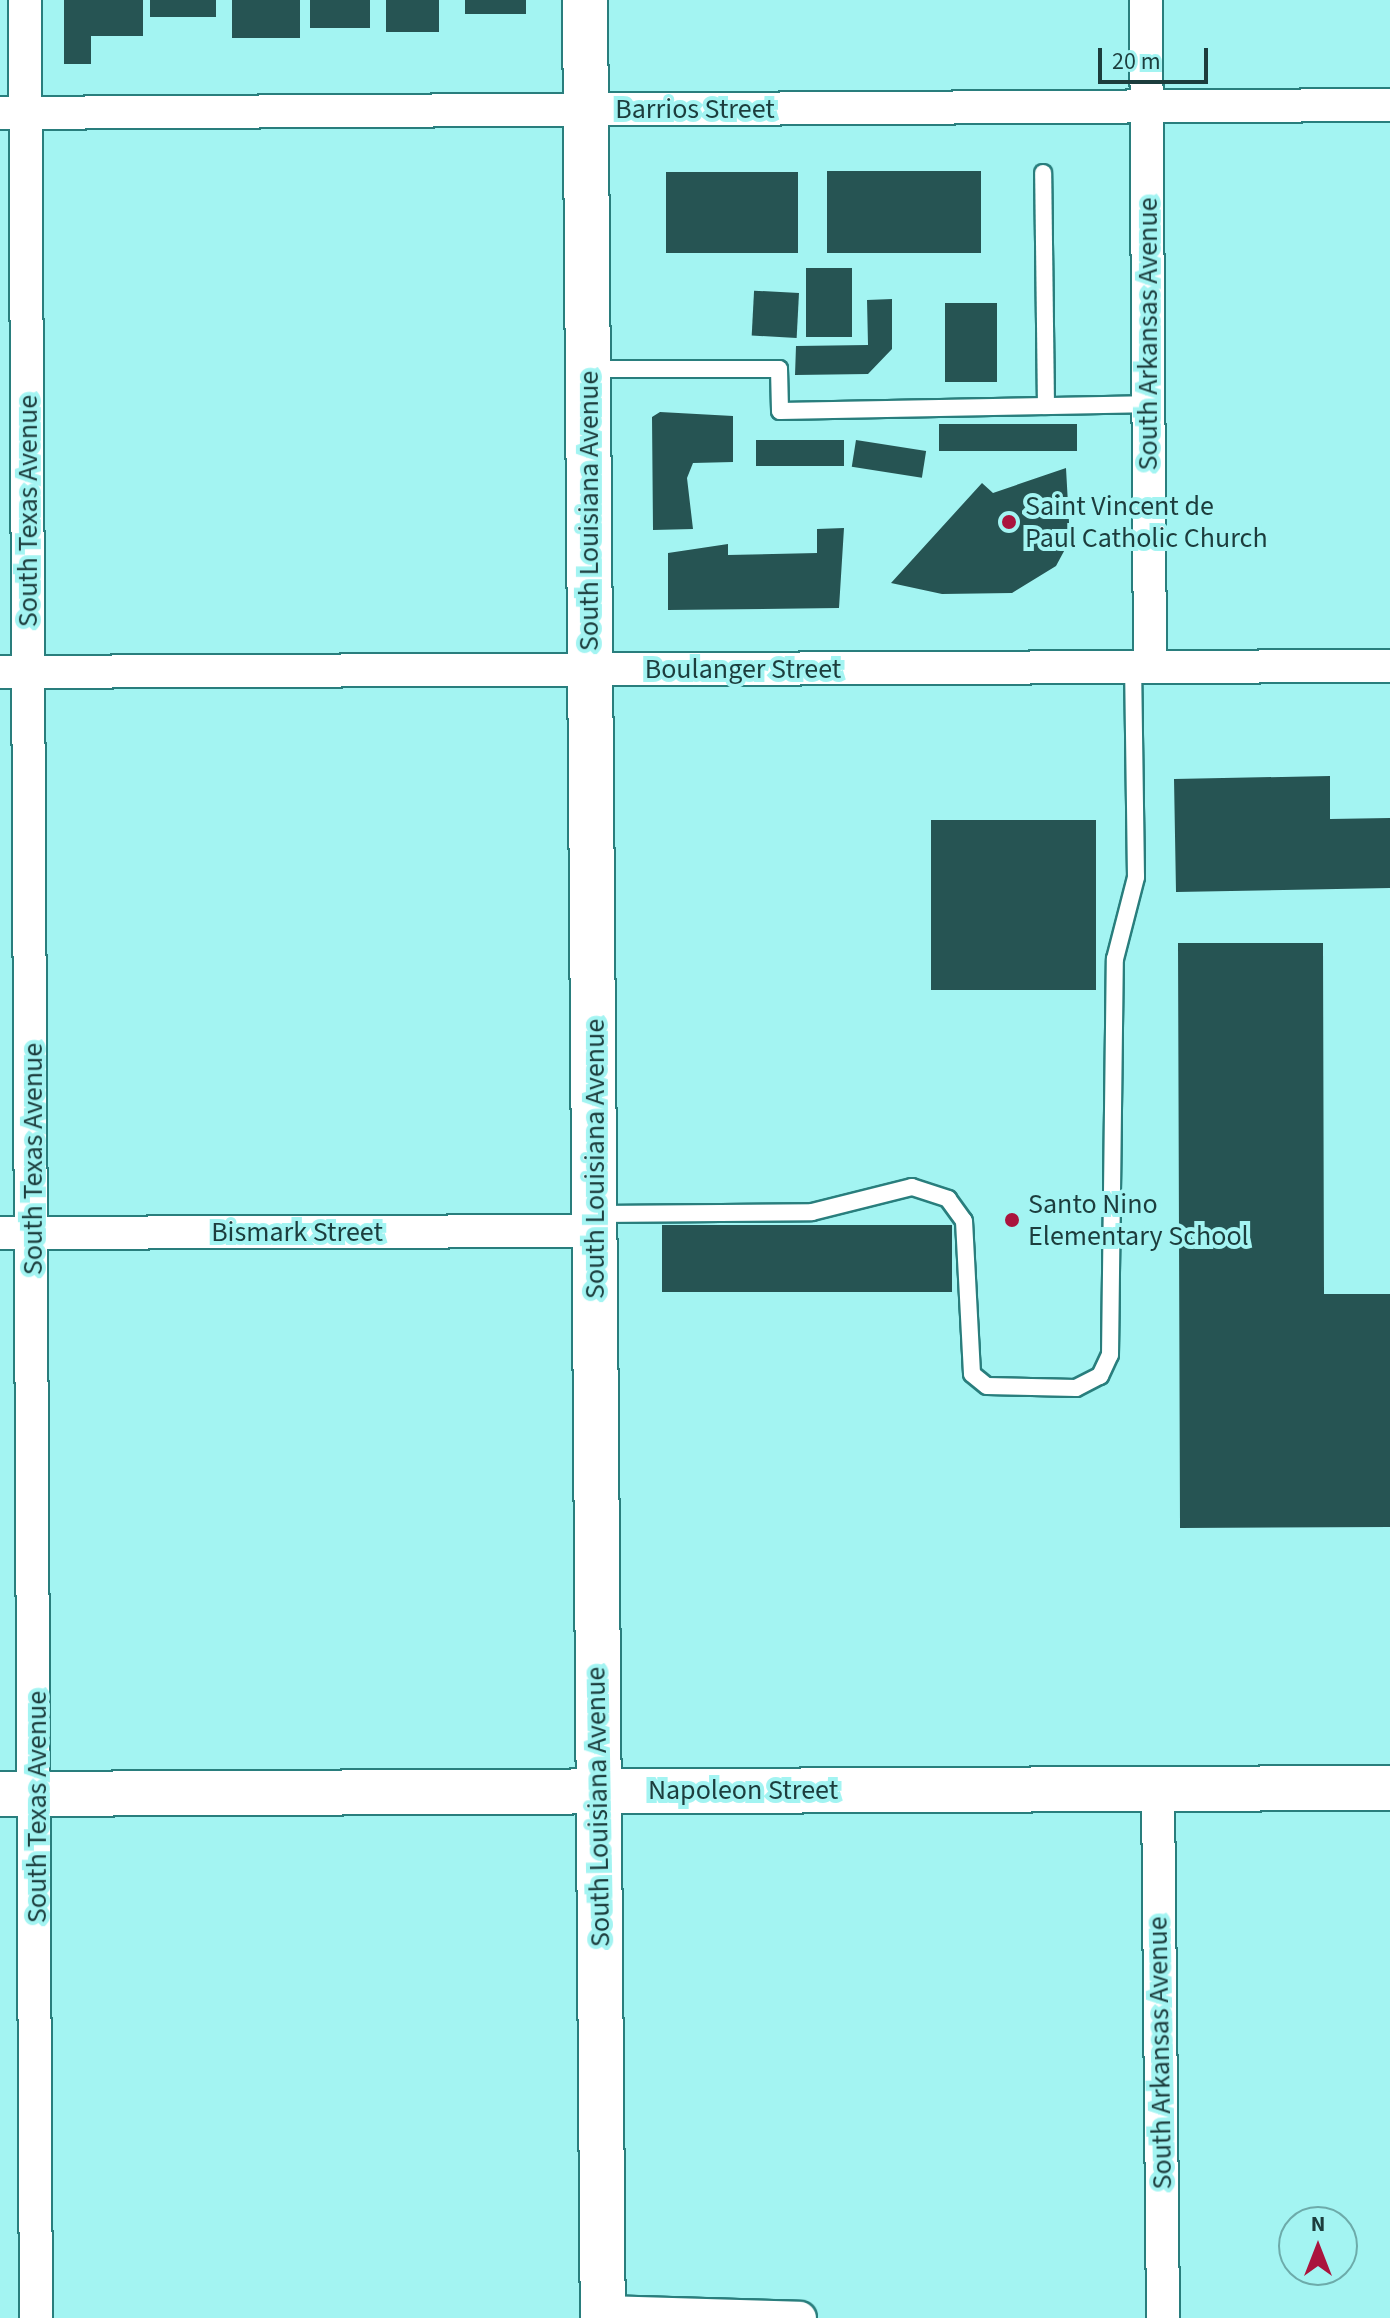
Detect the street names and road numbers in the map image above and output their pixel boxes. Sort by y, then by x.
street label: Barrios Street [615,92,775,126]
street label: South Arkansas Avenue [1131,197,1165,471]
street label: South Louisiana Avenue [572,371,606,651]
street label: South Texas Avenue [11,395,45,627]
street label: Boulanger Street [645,652,841,686]
street label: South Louisiana Avenue [578,1019,612,1299]
street label: South Texas Avenue [16,1043,50,1275]
street label: Bismark Street [211,1215,383,1249]
street label: South Louisiana Avenue [579,1667,617,1947]
street label: South Texas Avenue [20,1691,54,1923]
street label: Napoleon Street [648,1773,838,1807]
street label: South Arkansas Avenue [1141,1916,1179,2190]

